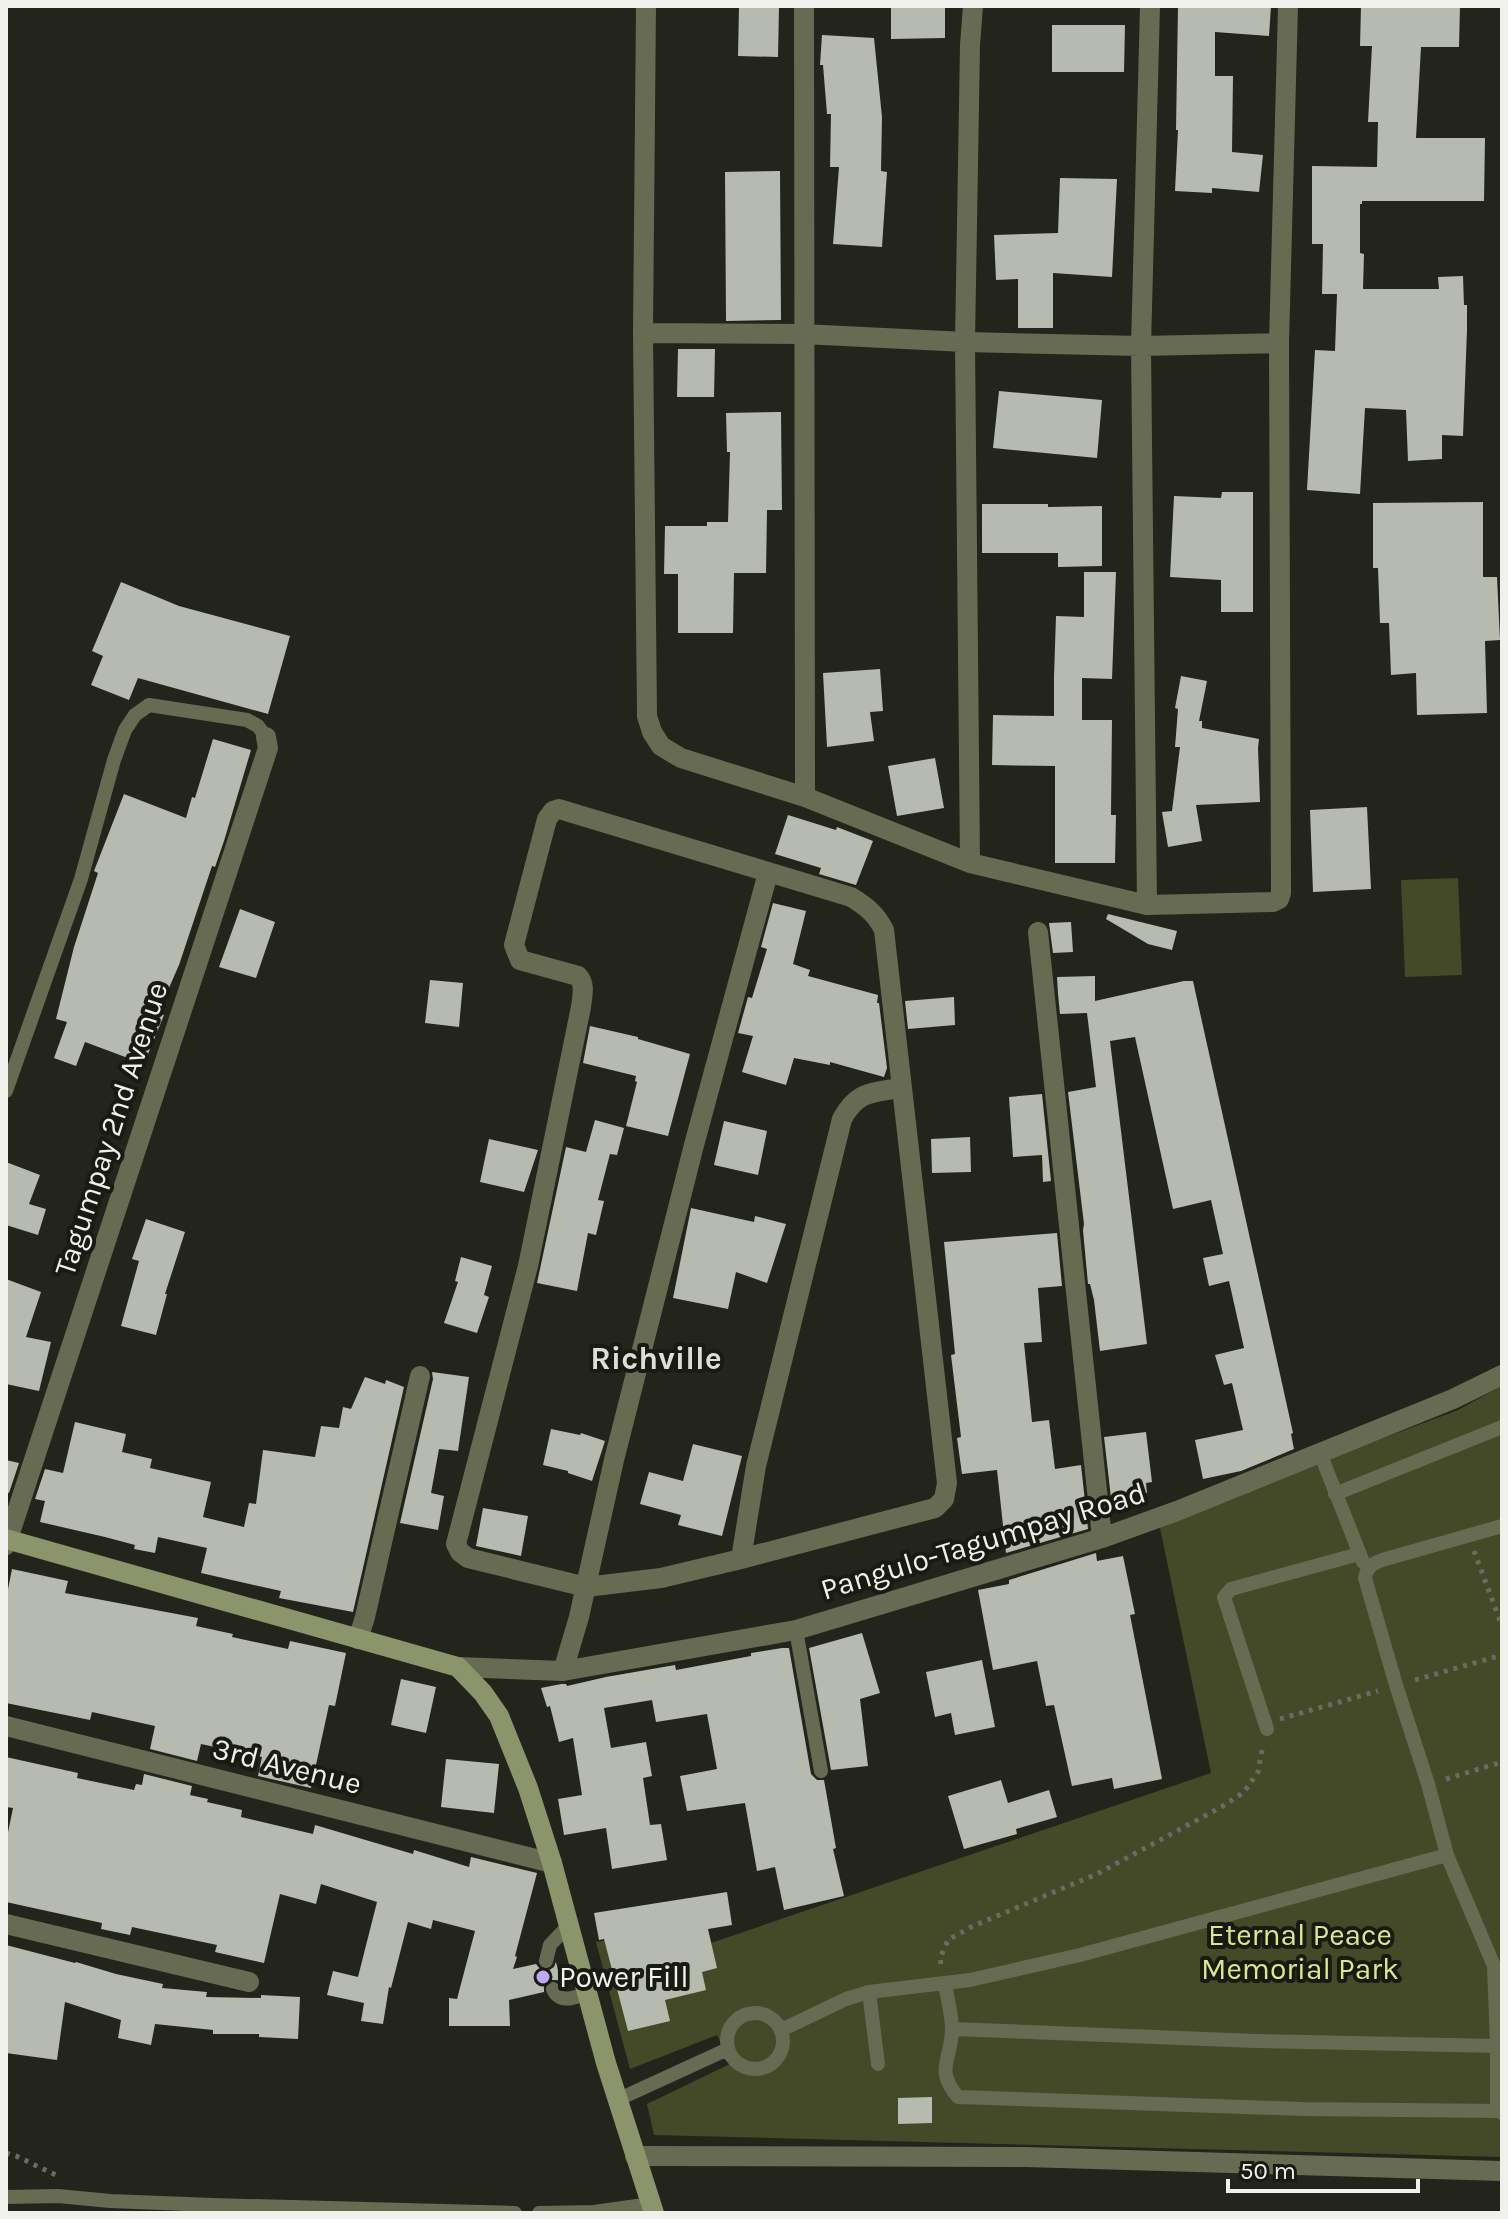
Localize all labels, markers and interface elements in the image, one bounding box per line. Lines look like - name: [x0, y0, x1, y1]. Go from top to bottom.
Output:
- street label: Tagumpay 2nd Avenue: [47, 978, 175, 1280]
- district label: Richville: [590, 1340, 722, 1377]
- street label: Pangulo-Tagumpay Road: [816, 1474, 1150, 1608]
- street label: 3rd Avenue: [209, 1730, 365, 1802]
- park label: Eternal Peace Memorial Park: [1201, 1917, 1399, 1987]
- place label: Power Fill: [559, 1959, 689, 1995]
- marker: Power Fill: [534, 1968, 552, 1986]
- scale bar: [1228, 2143, 1418, 2193]
- text: 50 m: [1240, 2157, 1296, 2185]

